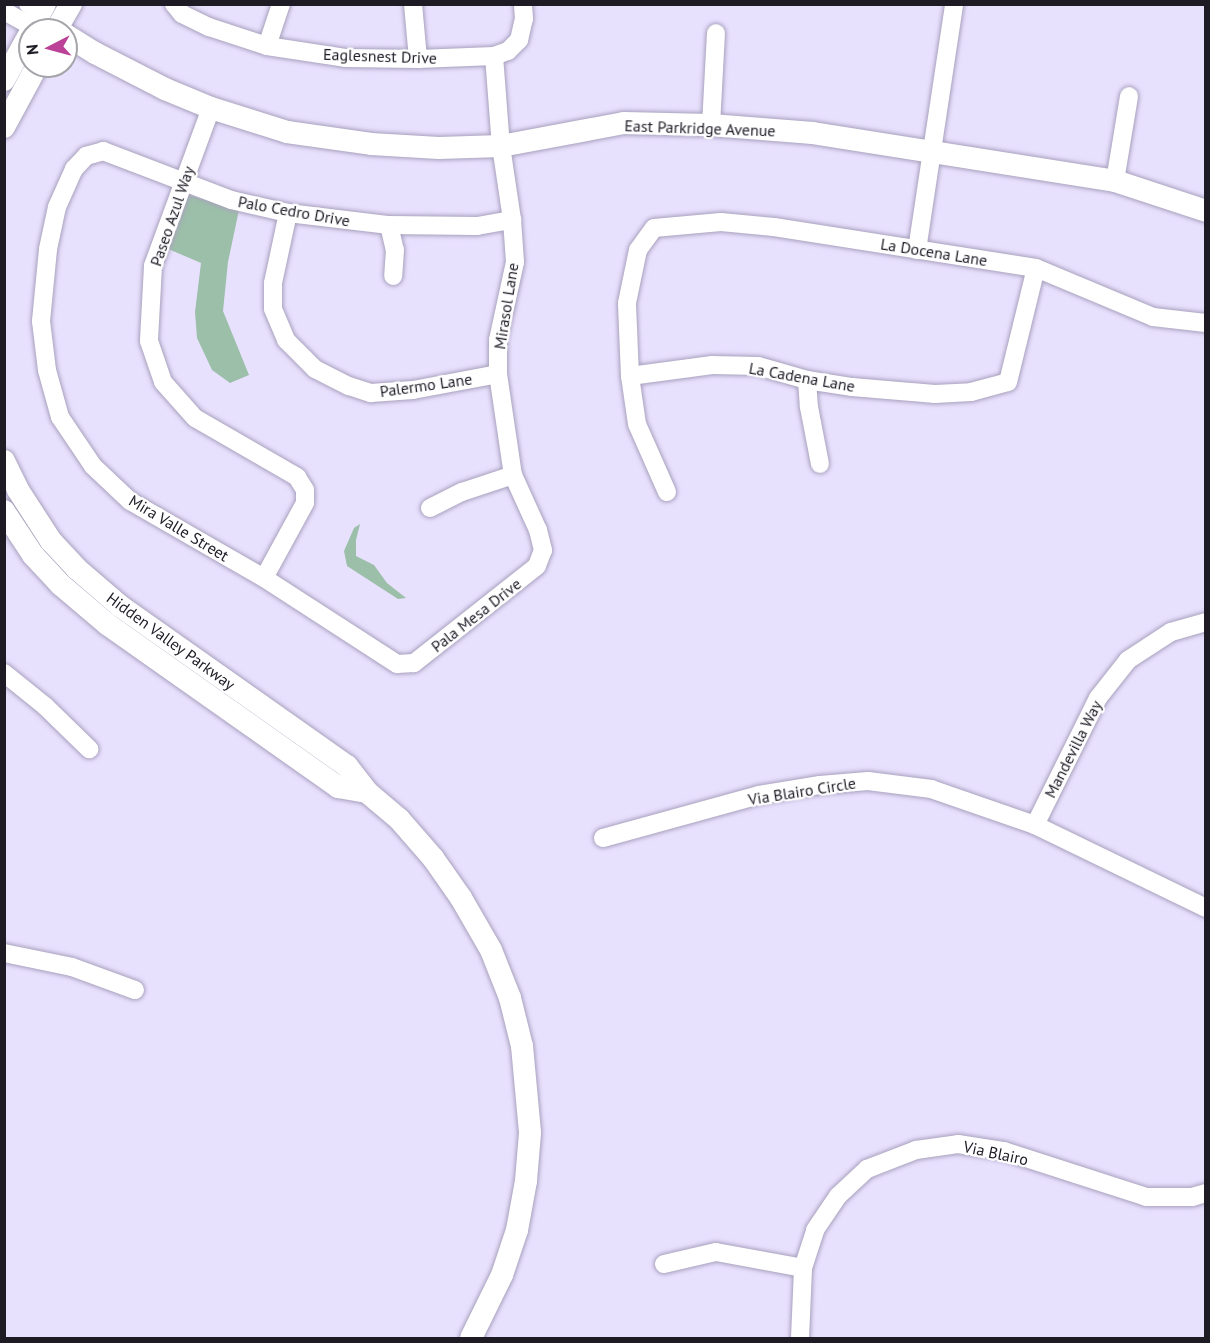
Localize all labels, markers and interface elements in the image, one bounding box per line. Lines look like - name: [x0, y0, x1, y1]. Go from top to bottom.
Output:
- north arrow: [18, 18, 78, 78]
- text: N: [22, 43, 43, 56]
- street label: Eaglesnest Drive: [323, 44, 437, 68]
- street label: East Parkridge Avenue: [624, 116, 776, 140]
- street label: Paseo Azul Way: [146, 163, 198, 269]
- street label: Palo Cedro Drive: [237, 192, 351, 230]
- street label: La Docena Lane: [879, 234, 989, 270]
- street label: Mirasol Lane: [490, 261, 522, 351]
- street label: La Cadena Lane: [747, 358, 857, 396]
- street label: Palermo Lane: [379, 369, 473, 401]
- street label: Mira Valle Street: [125, 491, 233, 565]
- street label: Pala Mesa Drive: [427, 574, 525, 656]
- street label: Hidden Valley Parkway: [103, 588, 239, 694]
- street label: Mandevilla Way: [1040, 697, 1106, 801]
- street label: Via Blairo Circle: [747, 773, 857, 809]
- street label: Via Blairo: [962, 1137, 1030, 1169]

